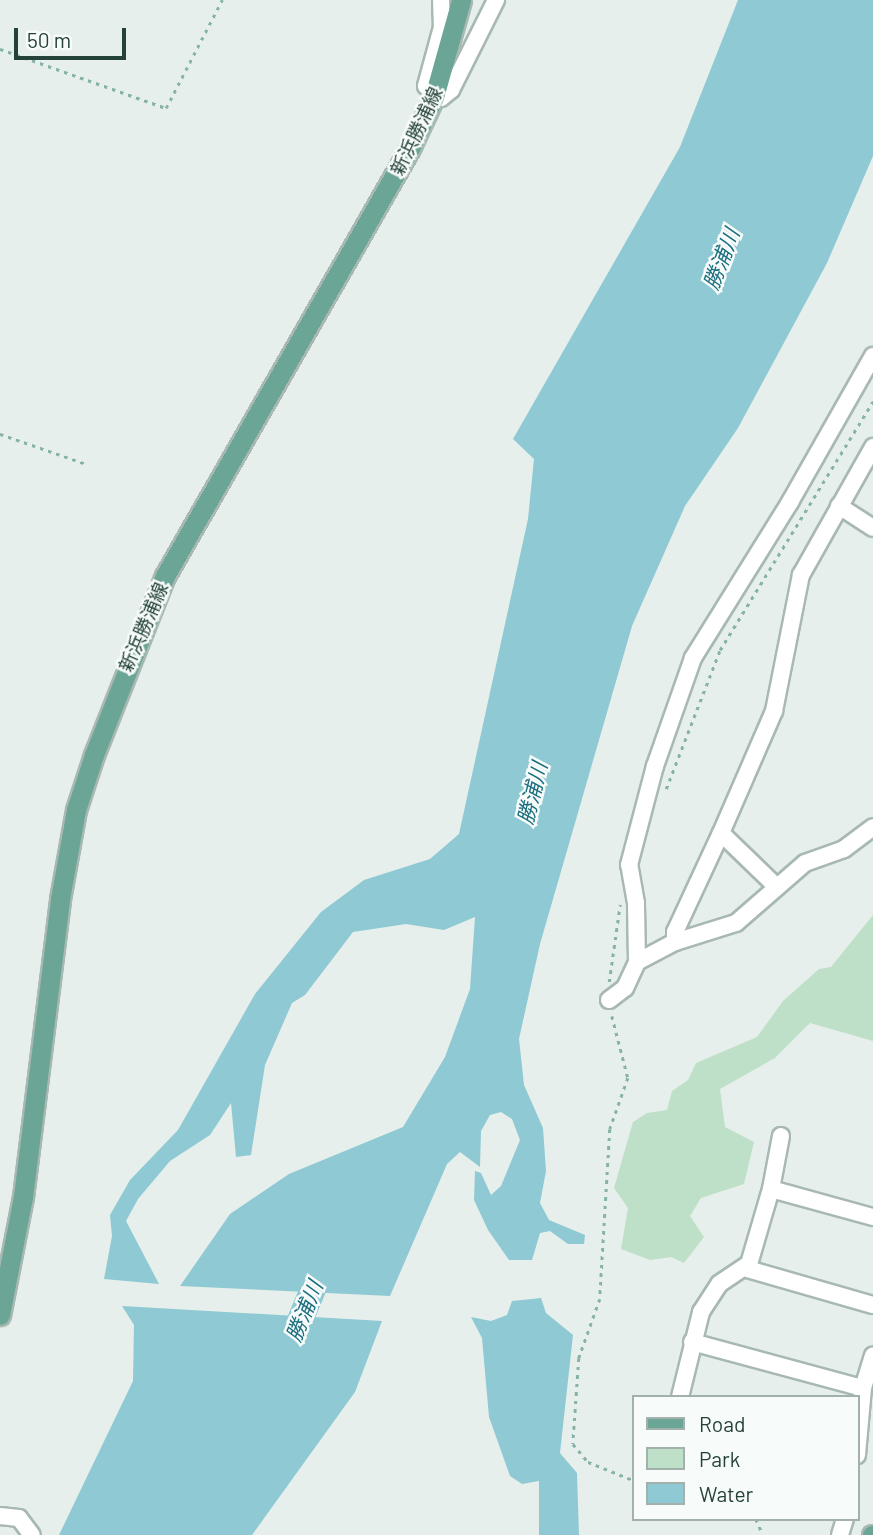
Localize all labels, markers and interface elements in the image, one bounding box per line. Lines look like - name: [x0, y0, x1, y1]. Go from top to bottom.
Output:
- scale bar: [18, 14, 130, 58]
- text: 50 m: [27, 27, 71, 52]
- street label: 新浜勝浦線: [386, 83, 446, 179]
- water label: 勝浦川: [698, 225, 744, 293]
- street label: 新浜勝浦線: [114, 579, 172, 675]
- water label: 勝浦川: [512, 759, 552, 827]
- water label: 勝浦川: [281, 1277, 327, 1345]
- legend: [632, 1395, 859, 1521]
- text: Road: [699, 1411, 745, 1436]
- text: Park: [699, 1446, 740, 1471]
- text: Water: [699, 1481, 753, 1506]

